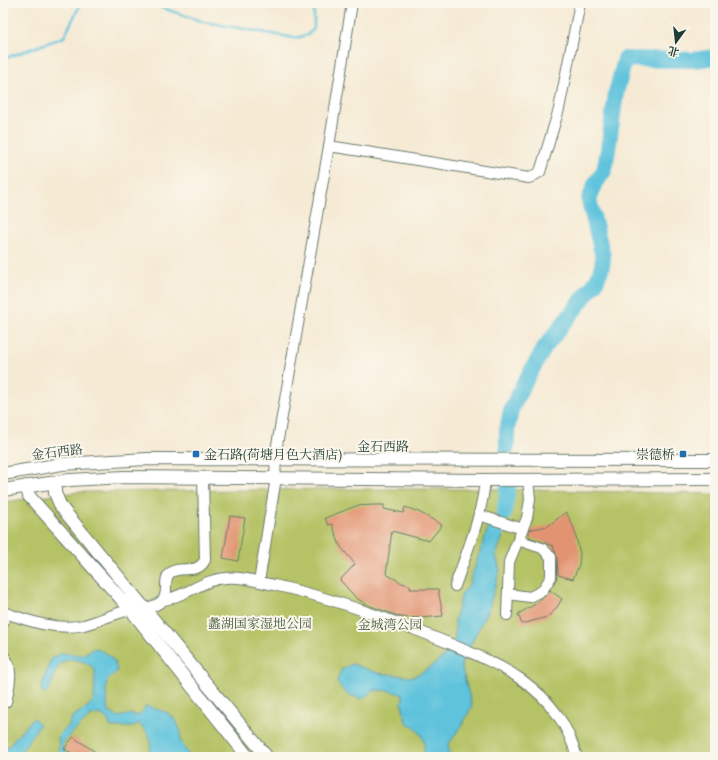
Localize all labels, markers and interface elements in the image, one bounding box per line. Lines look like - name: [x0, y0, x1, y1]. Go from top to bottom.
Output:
- north arrow: [656, 22, 696, 62]
- text: 北: [666, 43, 681, 60]
- street label: 金石西路: [357, 438, 409, 455]
- street label: 金石西路: [30, 440, 84, 464]
- place label: 金石路(荷塘月色大酒店): [204, 446, 342, 463]
- place label: 崇德桥: [636, 446, 675, 463]
- marker: 金石路(荷塘月色大酒店): [191, 449, 201, 459]
- marker: 崇德桥: [678, 449, 688, 459]
- park label: 蠡湖国家湿地公园: [208, 615, 312, 632]
- park label: 金城湾公园: [357, 616, 423, 633]

